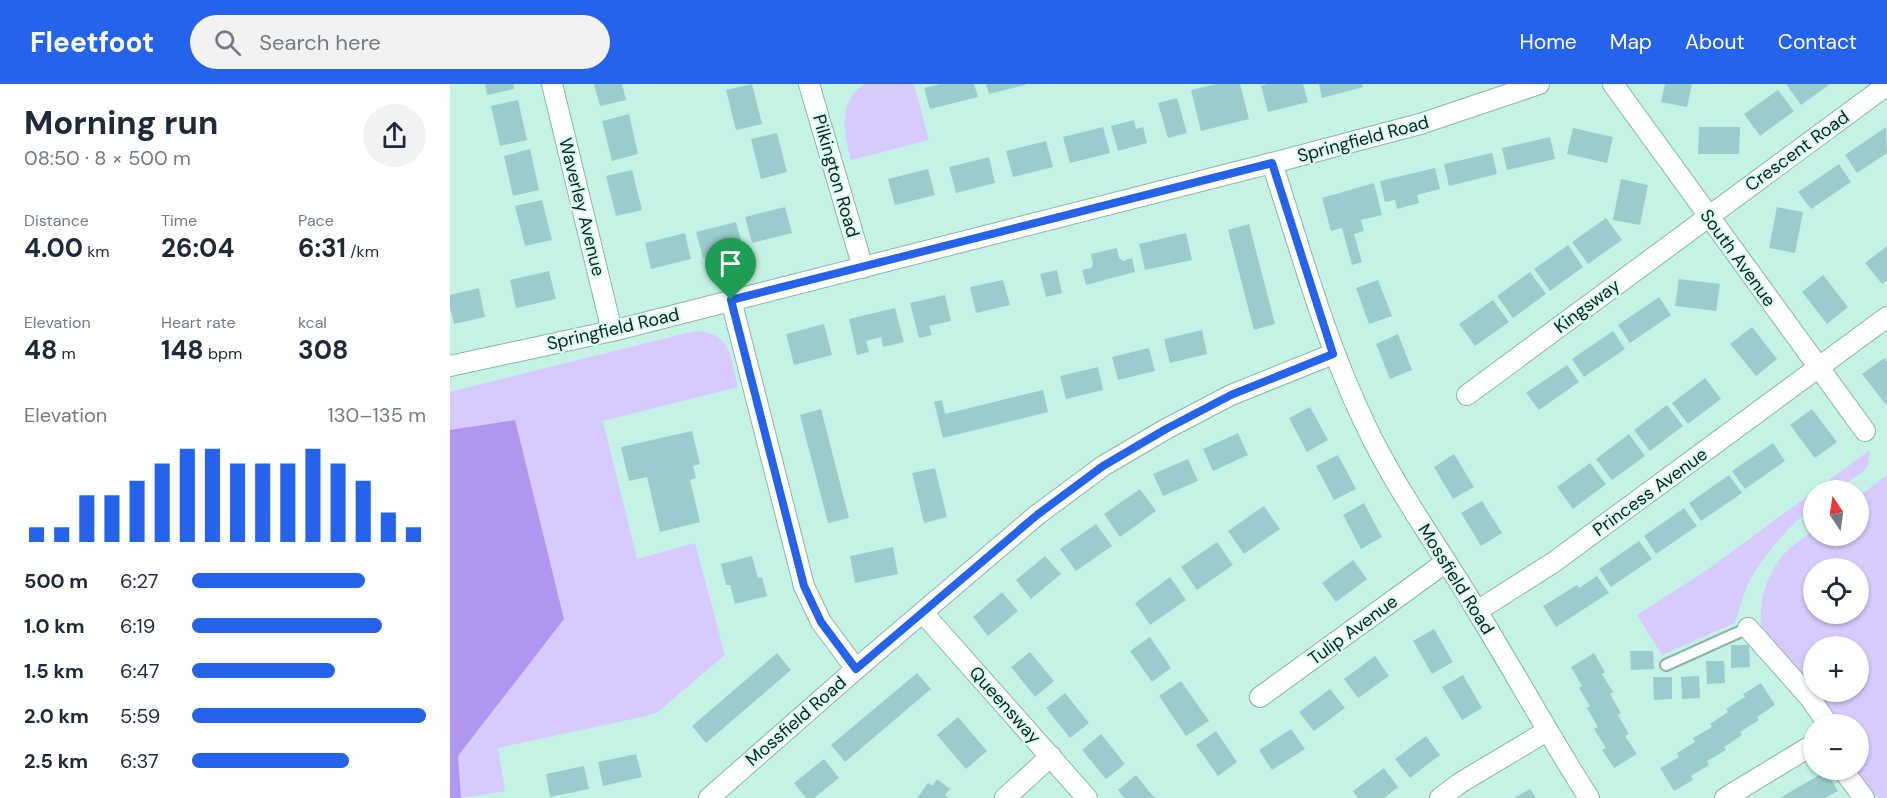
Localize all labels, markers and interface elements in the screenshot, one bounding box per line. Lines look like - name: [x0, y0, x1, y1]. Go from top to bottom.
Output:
- search box: [190, 15, 610, 69]
- text: Fleetfoot: [30, 24, 154, 61]
- icon: search: [211, 26, 244, 59]
- text: Search here: [259, 28, 381, 57]
- text: Home: [1519, 28, 1577, 56]
- text: Map: [1610, 28, 1652, 56]
- text: About: [1685, 28, 1745, 56]
- text: Contact: [1778, 28, 1857, 56]
- text: Morning run: [24, 101, 218, 144]
- button: share: [363, 104, 426, 167]
- street label: Crescent Road: [1740, 105, 1854, 197]
- street label: Springfield Road: [1294, 110, 1432, 168]
- street label: Pilkington Road: [807, 112, 865, 240]
- street label: Waverley Avenue: [553, 135, 611, 279]
- text: 08:50 · 8 × 500 m: [24, 145, 191, 171]
- street label: South Avenue: [1695, 205, 1781, 311]
- text: Distance: [24, 210, 89, 231]
- text: Time: [161, 210, 197, 231]
- text: Pace: [298, 210, 334, 231]
- text: 4.00: [24, 231, 83, 265]
- text: 26:04: [161, 231, 234, 265]
- text: 6:31: [298, 231, 346, 265]
- pin: [705, 238, 756, 300]
- text: km: [83, 241, 110, 262]
- text: /km: [346, 241, 379, 262]
- icon: arrive: [714, 247, 747, 280]
- street label: Kingsway: [1549, 273, 1625, 339]
- street label: Springfield Road: [544, 302, 682, 356]
- text: Elevation: [24, 312, 91, 333]
- text: Heart rate: [161, 312, 236, 333]
- text: kcal: [298, 312, 327, 333]
- text: 48: [24, 333, 57, 367]
- text: 148: [161, 333, 204, 367]
- text: 308: [298, 333, 348, 367]
- text: m: [57, 343, 76, 364]
- text: bpm: [204, 343, 242, 364]
- text: Elevation: [24, 402, 107, 428]
- text: 130–135 m: [327, 402, 426, 428]
- street label: Princess Avenue: [1588, 442, 1712, 542]
- north arrow: [1803, 480, 1869, 546]
- map controls: [1803, 480, 1869, 780]
- street label: Mossfield Road: [1412, 519, 1500, 639]
- button: locate: [1803, 558, 1869, 624]
- text: 500 m: [24, 568, 88, 594]
- text: 6:27: [120, 568, 158, 594]
- street label: Tulip Avenue: [1303, 589, 1403, 671]
- text: 1.0 km: [24, 613, 85, 639]
- text: 6:19: [120, 613, 155, 639]
- button: +: [1803, 636, 1869, 702]
- text: 1.5 km: [24, 658, 84, 684]
- text: 6:47: [120, 658, 159, 684]
- street label: Queensway: [964, 661, 1046, 749]
- street label: Mossfield Road: [740, 671, 852, 771]
- text: 2.0 km: [24, 703, 89, 729]
- text: 5:59: [120, 703, 160, 729]
- button: −: [1803, 714, 1869, 780]
- text: 2.5 km: [24, 748, 88, 774]
- text: 6:37: [120, 748, 159, 774]

